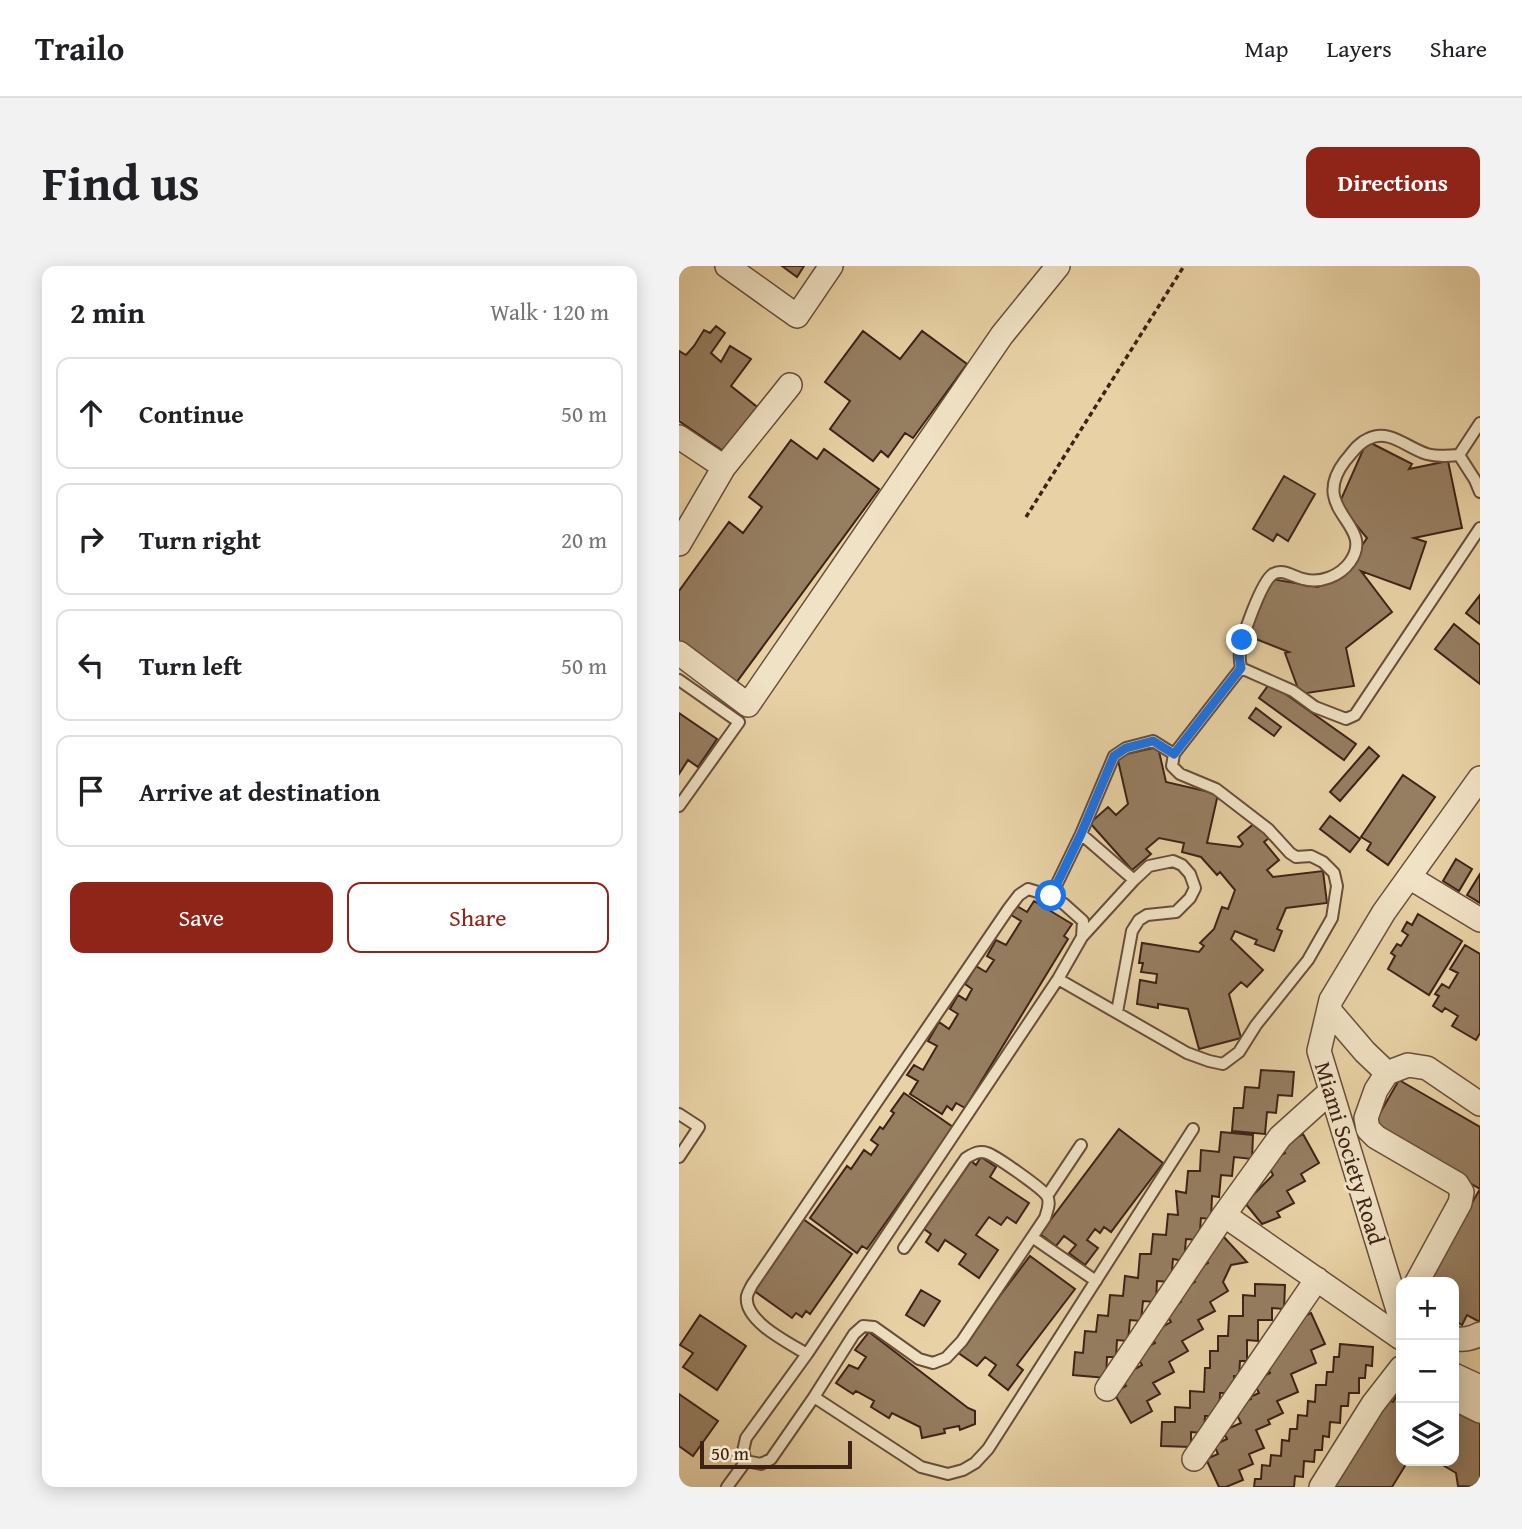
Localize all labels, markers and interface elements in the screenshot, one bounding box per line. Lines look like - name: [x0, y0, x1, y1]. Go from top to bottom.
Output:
- text: Trailo: [35, 24, 124, 72]
- text: Map: [1245, 31, 1288, 66]
- text: Layers: [1326, 31, 1392, 66]
- text: Share: [1430, 31, 1487, 66]
- text: Find us: [42, 146, 200, 218]
- button: Directions: [1306, 147, 1480, 218]
- text: 2 min: [70, 290, 145, 334]
- text: Walk · 120 m: [490, 295, 609, 328]
- icon: ahead: [72, 394, 110, 432]
- text: Continue: [139, 394, 244, 433]
- text: 50 m: [561, 397, 607, 430]
- icon: right: [72, 520, 110, 558]
- text: Turn right: [139, 520, 261, 559]
- text: 20 m: [561, 523, 607, 556]
- route end: [1226, 624, 1257, 655]
- icon: left: [72, 646, 110, 684]
- text: Turn left: [139, 646, 242, 685]
- text: 50 m: [561, 649, 607, 682]
- icon: arrive: [72, 772, 110, 810]
- text: Arrive at destination: [139, 772, 380, 811]
- route start: [1035, 880, 1066, 911]
- button: Save: [70, 882, 333, 953]
- button: Share: [347, 882, 609, 953]
- street label: Miami Society Road: [1307, 1057, 1394, 1249]
- map controls: [1396, 1277, 1459, 1466]
- button: +: [1396, 1277, 1459, 1340]
- button: −: [1396, 1340, 1459, 1403]
- button: layers: [1396, 1403, 1459, 1466]
- scale bar: [700, 1438, 852, 1470]
- text: 50 m: [711, 1439, 749, 1467]

